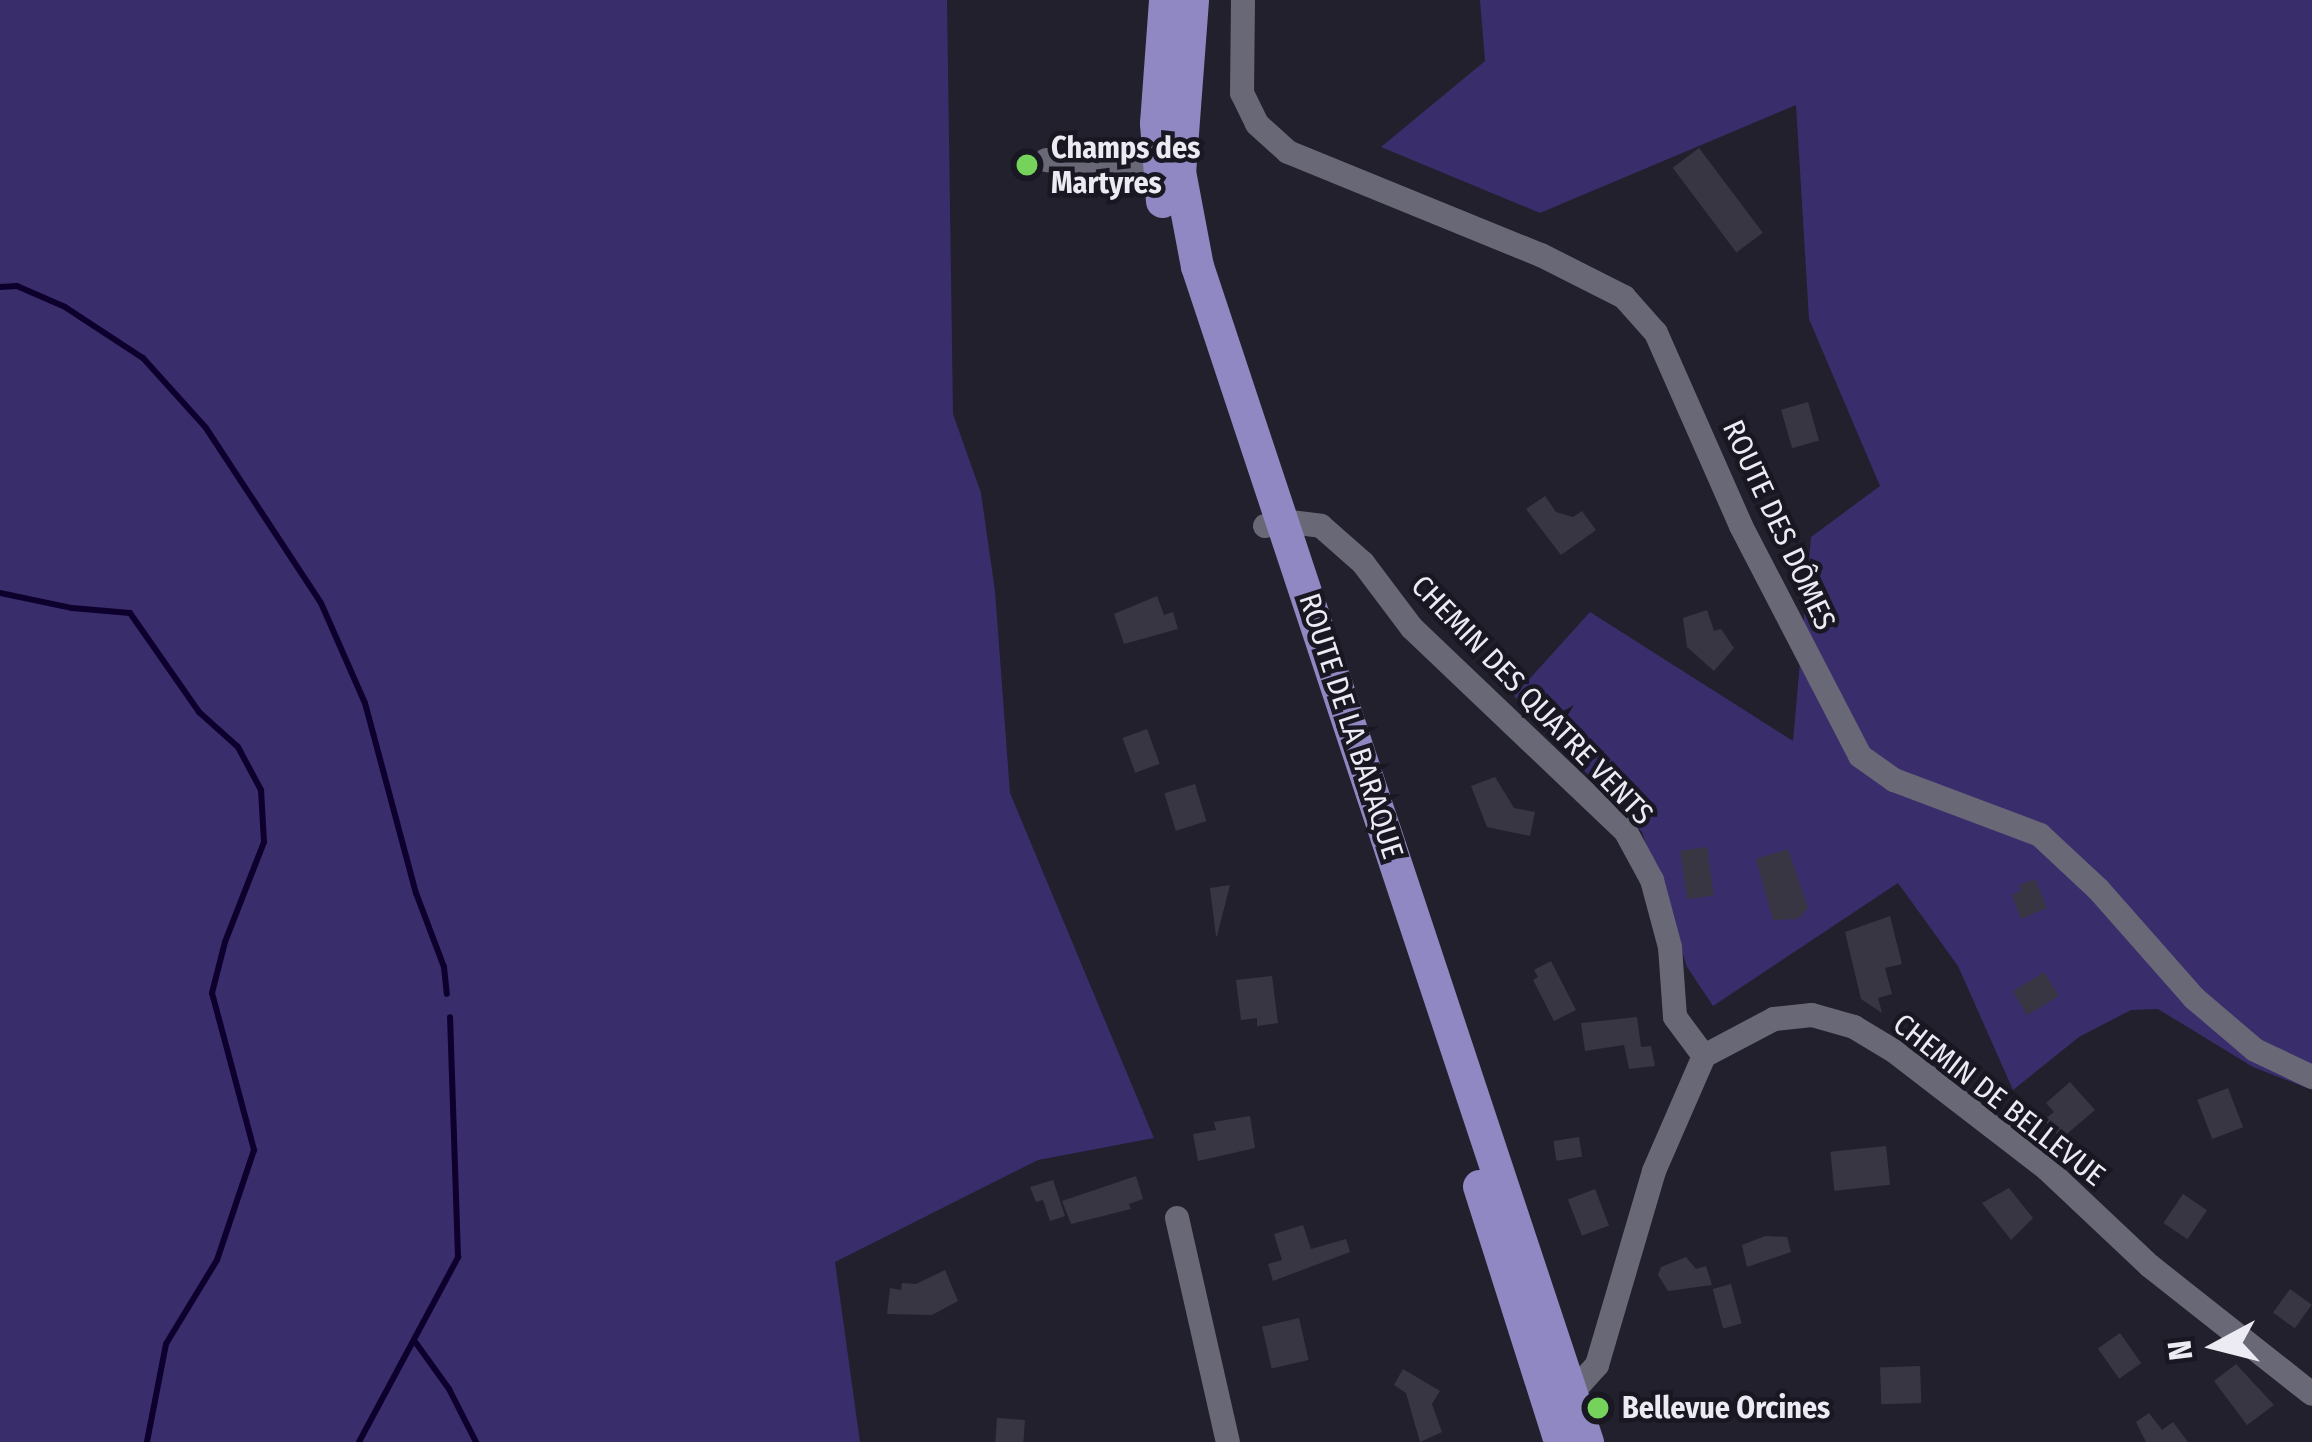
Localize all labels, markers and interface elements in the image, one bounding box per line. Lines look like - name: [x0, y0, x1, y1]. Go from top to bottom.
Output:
- place label: Champs des Martyres: [1051, 130, 1200, 201]
- marker: Champs des Martyres: [1014, 152, 1040, 178]
- street label: ROUTE DES DÔMES: [1715, 415, 1843, 635]
- street label: CHEMIN DES QUATRE VENTS: [1404, 568, 1660, 832]
- street label: ROUTE DE LA BARAQUE: [1291, 589, 1411, 863]
- street label: CHEMIN DE BELLEVUE: [1886, 1006, 2112, 1194]
- north arrow: [2156, 1286, 2276, 1406]
- text: N: [2159, 1338, 2201, 1363]
- place label: Bellevue Orcines: [1622, 1390, 1830, 1426]
- marker: Bellevue Orcines: [1585, 1395, 1611, 1421]

